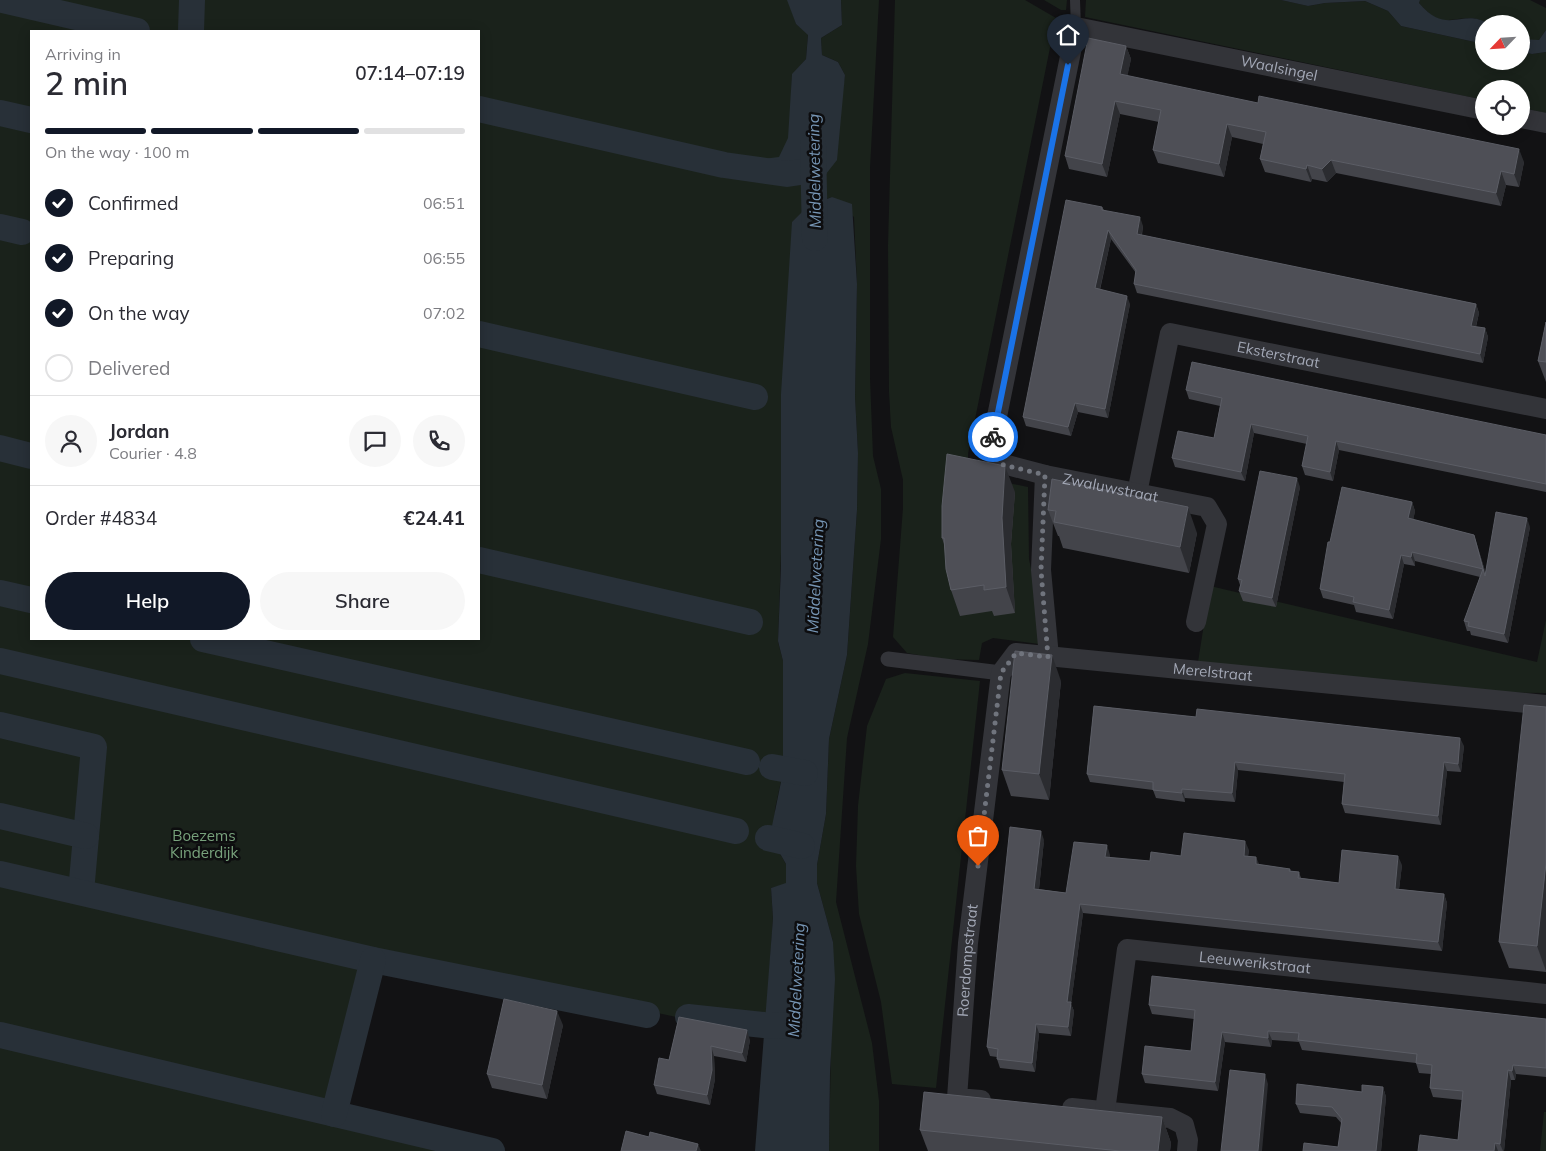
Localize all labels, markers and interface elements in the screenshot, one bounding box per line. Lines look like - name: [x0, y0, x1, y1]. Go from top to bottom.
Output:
- pin: [1047, 14, 1089, 65]
- north arrow: [1475, 15, 1530, 70]
- map controls: [1475, 15, 1530, 135]
- icon: home: [1054, 21, 1082, 49]
- text: Arriving in: [45, 44, 121, 64]
- street label: Waalsingel: [1239, 51, 1319, 85]
- text: 07:14–07:19: [355, 61, 465, 85]
- text: 2 min: [45, 63, 128, 103]
- button: locate: [1475, 80, 1530, 135]
- water label: Middelwetering: [803, 113, 825, 228]
- text: On the way · 100 m: [45, 142, 190, 162]
- icon: check: [45, 189, 73, 217]
- text: Confirmed: [88, 191, 179, 215]
- text: 06:51: [423, 193, 465, 213]
- icon: check: [45, 244, 73, 272]
- text: Preparing: [88, 246, 174, 270]
- text: 06:55: [423, 248, 465, 268]
- icon: check: [45, 299, 73, 327]
- text: On the way: [88, 301, 190, 325]
- text: 07:02: [423, 303, 465, 323]
- street label: Eksterstraat: [1236, 337, 1322, 372]
- text: Delivered: [88, 356, 170, 380]
- courier: [968, 412, 1018, 462]
- button: person: [45, 415, 97, 467]
- button: chat: [349, 415, 401, 467]
- button: phone: [413, 415, 465, 467]
- text: Jordan: [109, 419, 169, 443]
- icon: bike: [979, 423, 1007, 451]
- text: Courier · 4.8: [109, 443, 197, 463]
- street label: Zwaluwstraat: [1061, 469, 1160, 506]
- text: Order #4834: [45, 506, 157, 530]
- text: €24.41: [403, 506, 465, 530]
- water label: Middelwetering: [802, 518, 828, 634]
- button: Help: [45, 572, 250, 630]
- button: Share: [260, 572, 465, 630]
- street label: Merelstraat: [1172, 658, 1253, 685]
- pin: [957, 815, 999, 866]
- icon: bag: [964, 822, 992, 850]
- park label: Boezems Kinderdijk: [170, 826, 238, 862]
- street label: Roerdompstraat: [953, 903, 982, 1018]
- water label: Middelwetering: [783, 922, 809, 1038]
- street label: Leeuwerikstraat: [1198, 947, 1312, 978]

